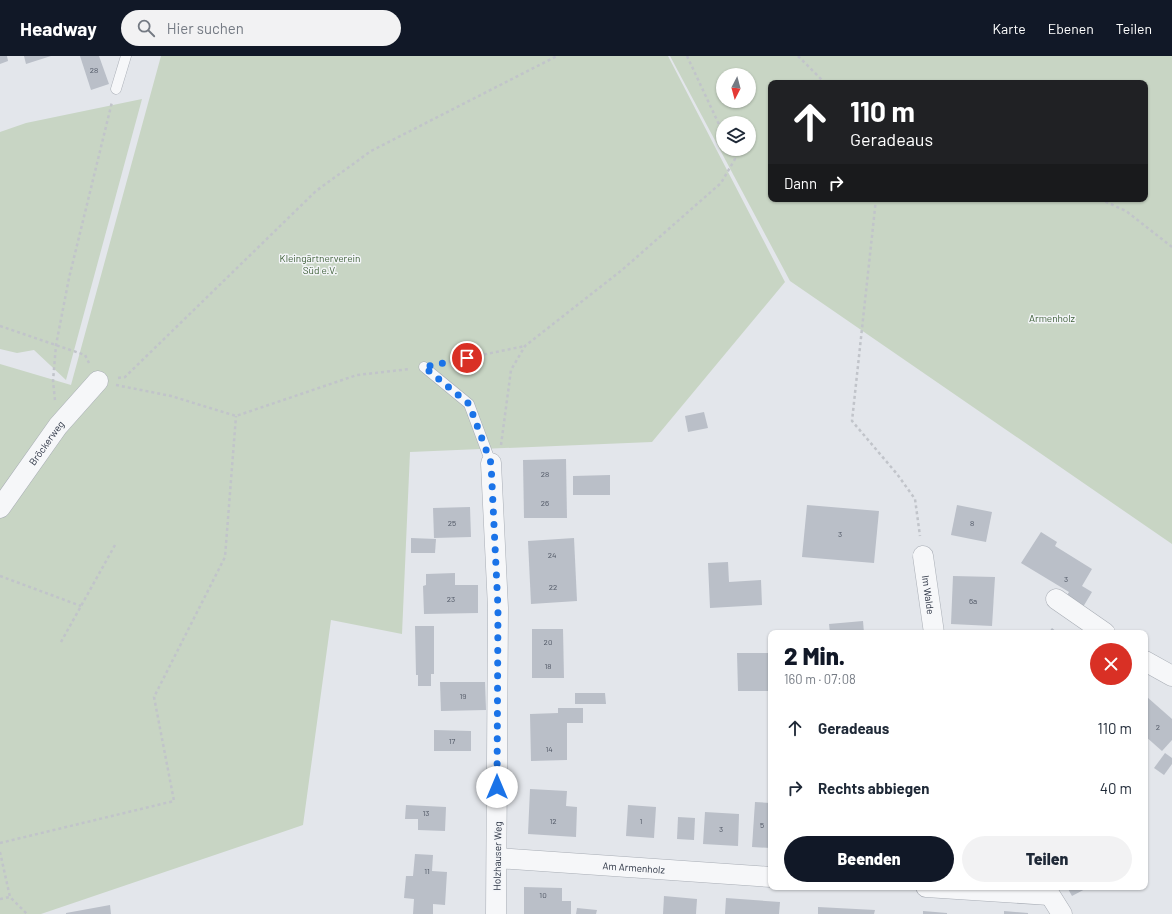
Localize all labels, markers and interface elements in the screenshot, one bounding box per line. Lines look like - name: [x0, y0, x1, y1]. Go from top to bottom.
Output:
- search box: [121, 10, 401, 46]
- text: Headway: [20, 17, 97, 40]
- icon: search: [135, 17, 157, 39]
- text: Hier suchen: [167, 19, 244, 37]
- text: Karte: [992, 20, 1026, 37]
- text: Ebenen: [1048, 20, 1094, 37]
- text: Teilen: [1116, 20, 1152, 37]
- house number: 28: [90, 65, 98, 75]
- north arrow: [716, 68, 756, 108]
- map controls: [716, 68, 756, 156]
- text: 110 m: [850, 94, 915, 128]
- icon: ahead: [784, 96, 836, 148]
- button: layers: [716, 116, 756, 156]
- text: Geradeaus: [850, 128, 933, 150]
- icon: right: [825, 172, 847, 194]
- text: Dann: [784, 174, 817, 192]
- park label: Kleingärtnerverein Süd e.V.: [280, 252, 360, 276]
- park label: Armenholz: [1029, 312, 1076, 324]
- pin: [450, 341, 484, 375]
- icon: arrive: [456, 347, 478, 369]
- street label: Bröckerweg: [26, 418, 66, 467]
- house number: 28: [541, 469, 549, 479]
- house number: 26: [541, 498, 549, 508]
- house number: 25: [448, 518, 456, 528]
- house number: 8: [970, 518, 974, 528]
- house number: 3: [838, 529, 842, 539]
- house number: 24: [548, 550, 556, 560]
- street label: Im Walde: [920, 574, 937, 615]
- house number: 3: [1064, 574, 1068, 584]
- house number: 22: [549, 582, 557, 592]
- house number: 23: [447, 594, 455, 604]
- house number: 6a: [969, 596, 977, 606]
- house number: 20: [544, 637, 552, 647]
- text: 2 Min.: [784, 641, 845, 670]
- button: close: [1090, 643, 1132, 685]
- house number: 18: [545, 661, 551, 671]
- text: 160 m · 07:08: [784, 671, 856, 687]
- house number: 19: [460, 691, 466, 701]
- icon: ahead: [784, 717, 806, 739]
- text: Geradeaus: [818, 719, 889, 737]
- text: 110 m: [1098, 719, 1132, 737]
- house number: 2: [1156, 722, 1160, 732]
- house number: 17: [449, 736, 456, 746]
- house number: 14: [545, 744, 553, 754]
- position arrow: [476, 766, 518, 808]
- icon: right: [784, 777, 806, 799]
- text: Rechts abbiegen: [818, 779, 929, 797]
- text: 40 m: [1100, 779, 1132, 797]
- house number: 13: [423, 808, 429, 818]
- house number: 12: [549, 816, 557, 826]
- house number: 1: [640, 816, 643, 826]
- house number: 5: [760, 820, 764, 830]
- street label: Holzhauser Weg: [490, 821, 504, 891]
- house number: 3: [719, 824, 723, 834]
- button: Beenden: [784, 836, 954, 882]
- button: Teilen: [962, 836, 1132, 882]
- street label: Am Armenholz: [602, 859, 666, 876]
- house number: 11: [424, 866, 430, 876]
- house number: 10: [539, 890, 547, 900]

